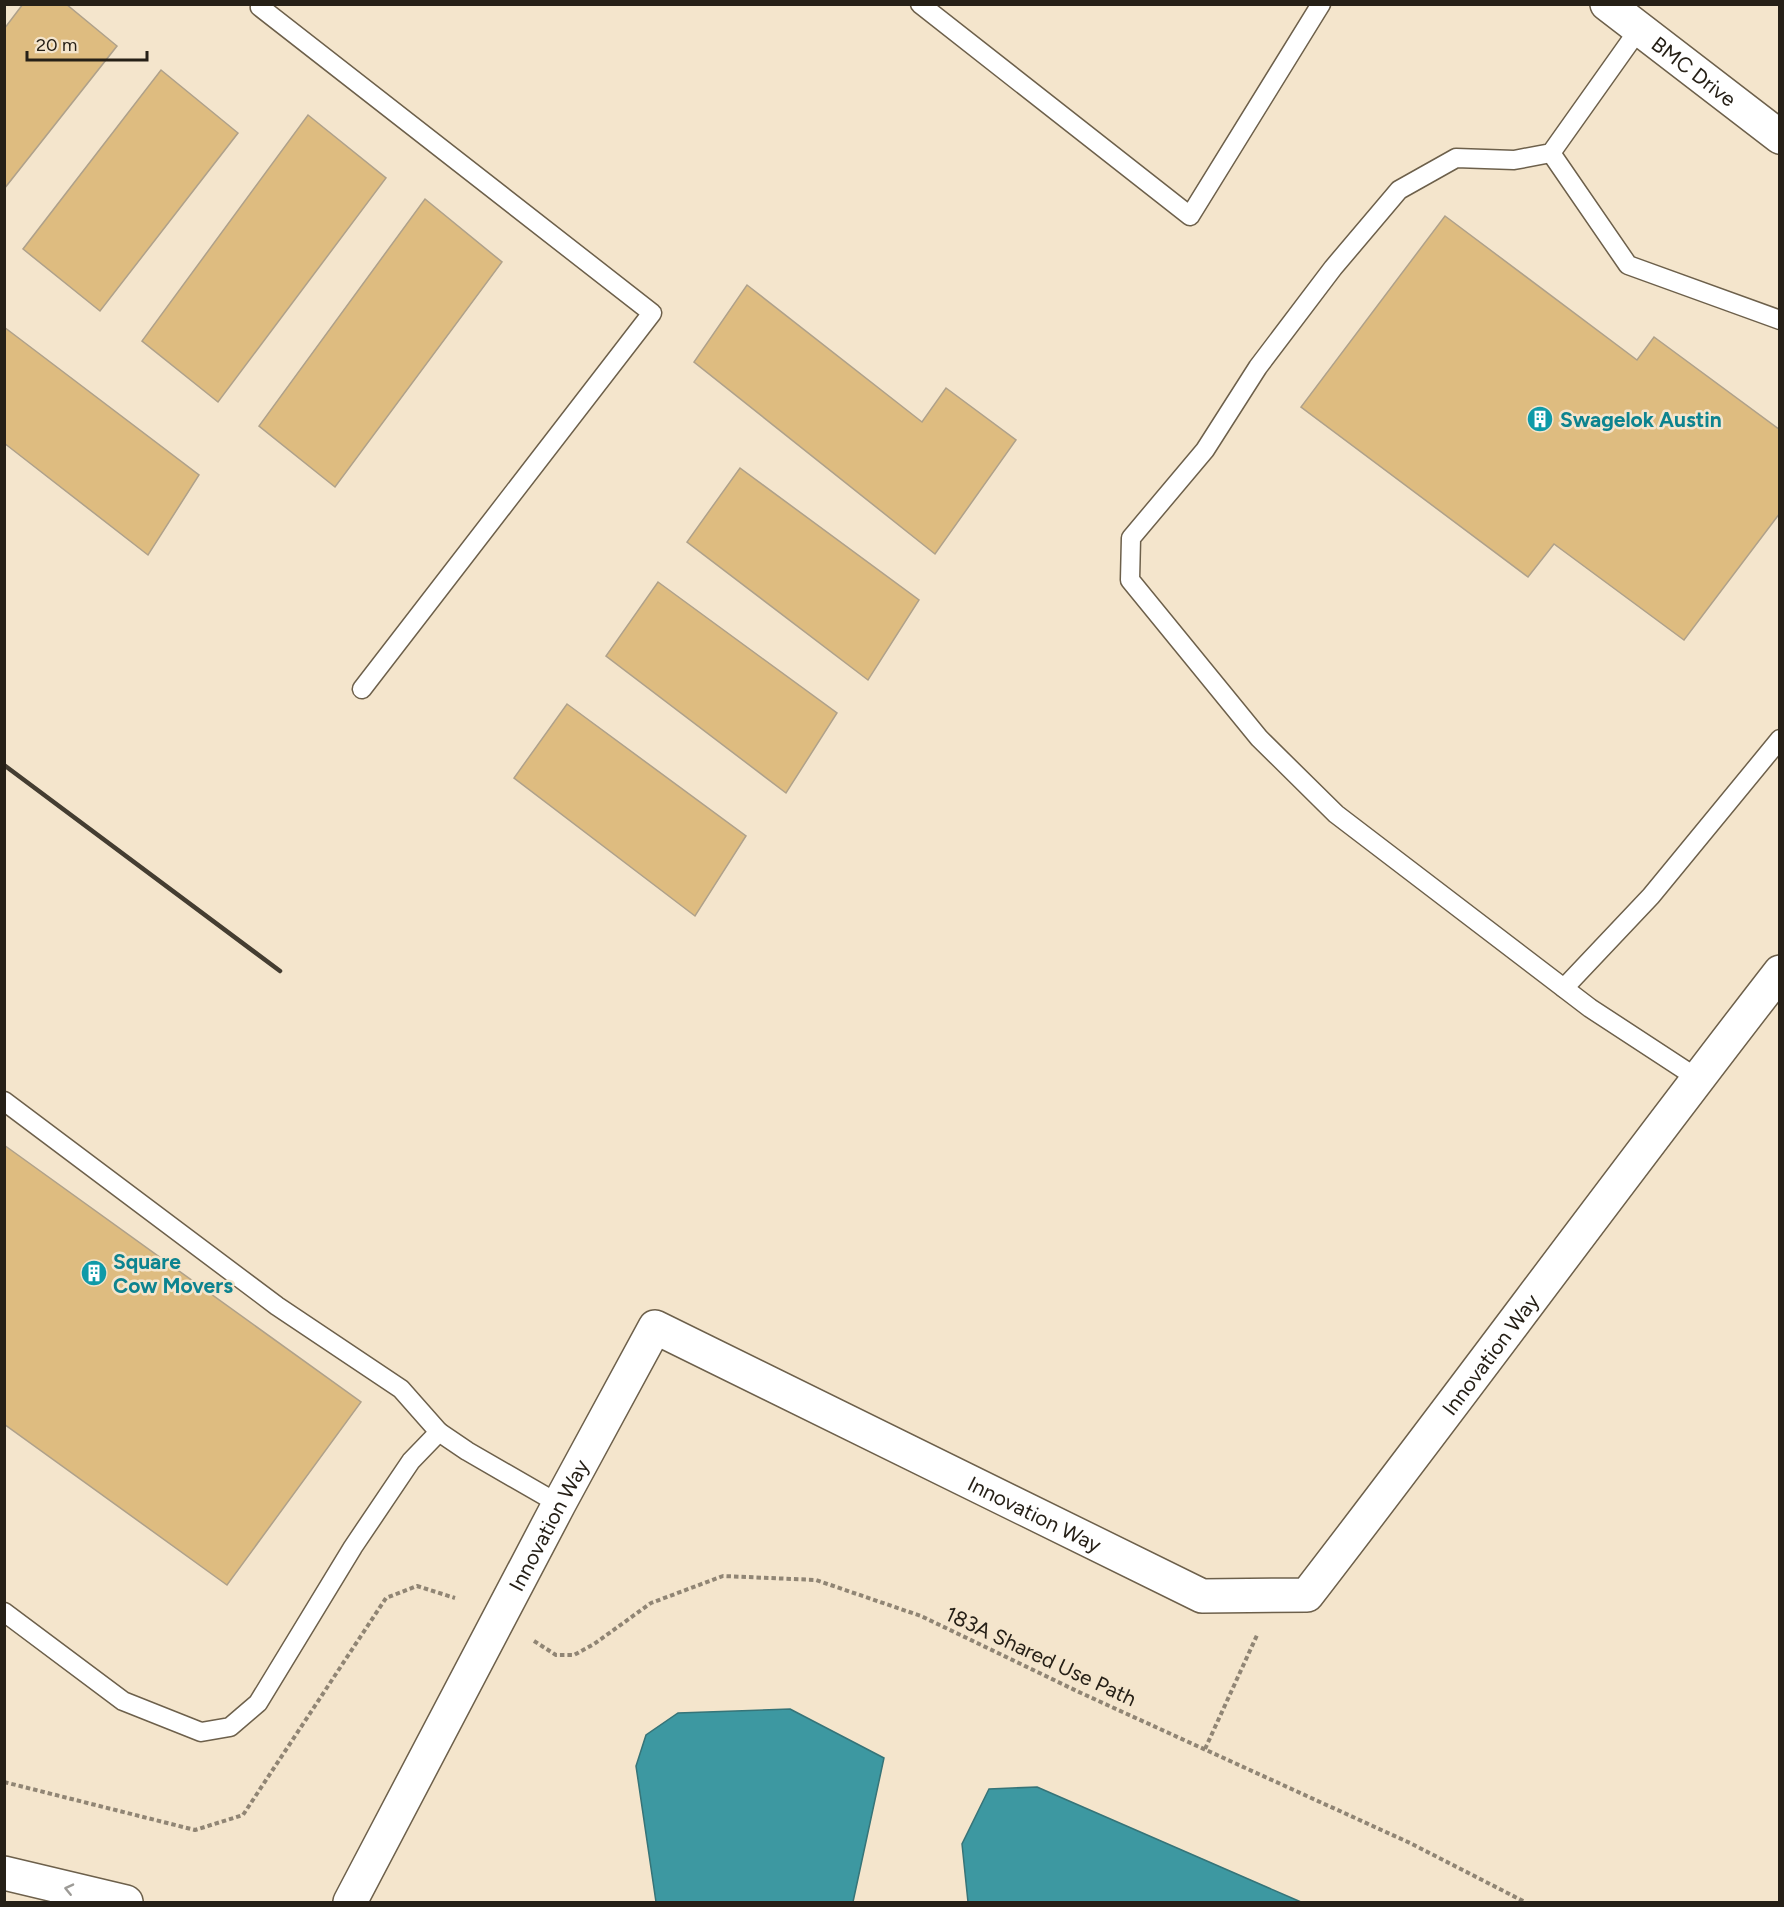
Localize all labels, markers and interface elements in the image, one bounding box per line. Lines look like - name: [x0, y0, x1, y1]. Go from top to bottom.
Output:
- scale bar: [27, 24, 147, 62]
- street label: BMC Drive: [1647, 31, 1741, 111]
- text: 20 m: [36, 34, 77, 56]
- building icon: Swagelok Austin: [1525, 404, 1555, 434]
- place label: Swagelok Austin: [1560, 407, 1722, 432]
- place label: Square Cow Movers: [113, 1249, 233, 1298]
- building icon: Square Cow Movers: [79, 1258, 109, 1288]
- street label: Innovation Way: [1436, 1289, 1544, 1420]
- street label: Innovation Way: [503, 1455, 593, 1595]
- street label: Innovation Way: [964, 1470, 1105, 1557]
- street label: 183A Shared Use Path: [942, 1601, 1140, 1711]
- one-way arrow: [64, 1883, 74, 1896]

